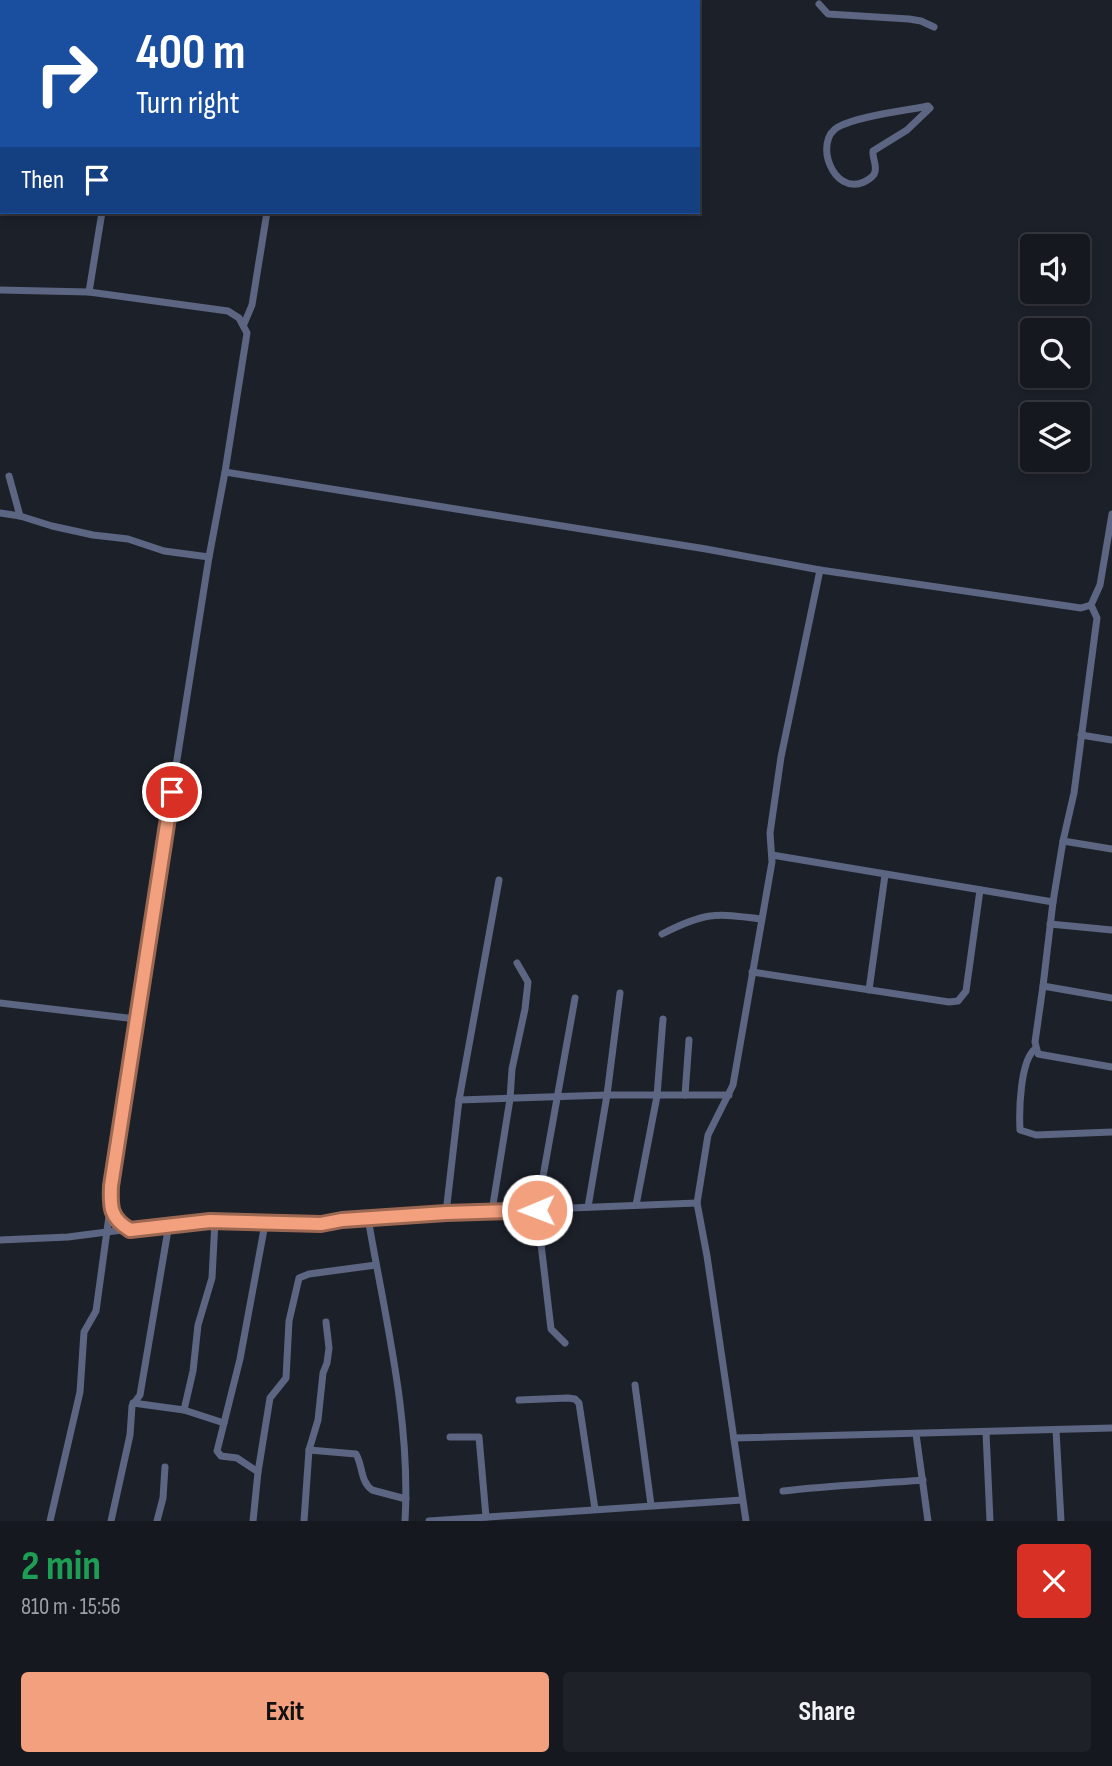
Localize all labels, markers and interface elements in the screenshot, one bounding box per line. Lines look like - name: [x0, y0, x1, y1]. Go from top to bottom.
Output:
- text: 400 m: [136, 24, 246, 83]
- icon: right: [21, 28, 112, 119]
- text: Turn right: [136, 84, 240, 123]
- icon: arrive: [78, 161, 116, 199]
- text: Then: [21, 165, 64, 196]
- map controls: [1020, 234, 1090, 472]
- button: sound: [1020, 234, 1090, 304]
- button: search: [1020, 318, 1090, 388]
- button: layers: [1020, 402, 1090, 472]
- pin: [142, 762, 202, 822]
- icon: arrive: [153, 773, 191, 811]
- position arrow: [500, 1173, 574, 1247]
- text: 2 min: [21, 1541, 101, 1592]
- button: close: [1017, 1544, 1091, 1618]
- text: 810 m · 15:56: [21, 1593, 121, 1621]
- button: Exit: [21, 1672, 549, 1752]
- button: Share: [563, 1672, 1091, 1752]

